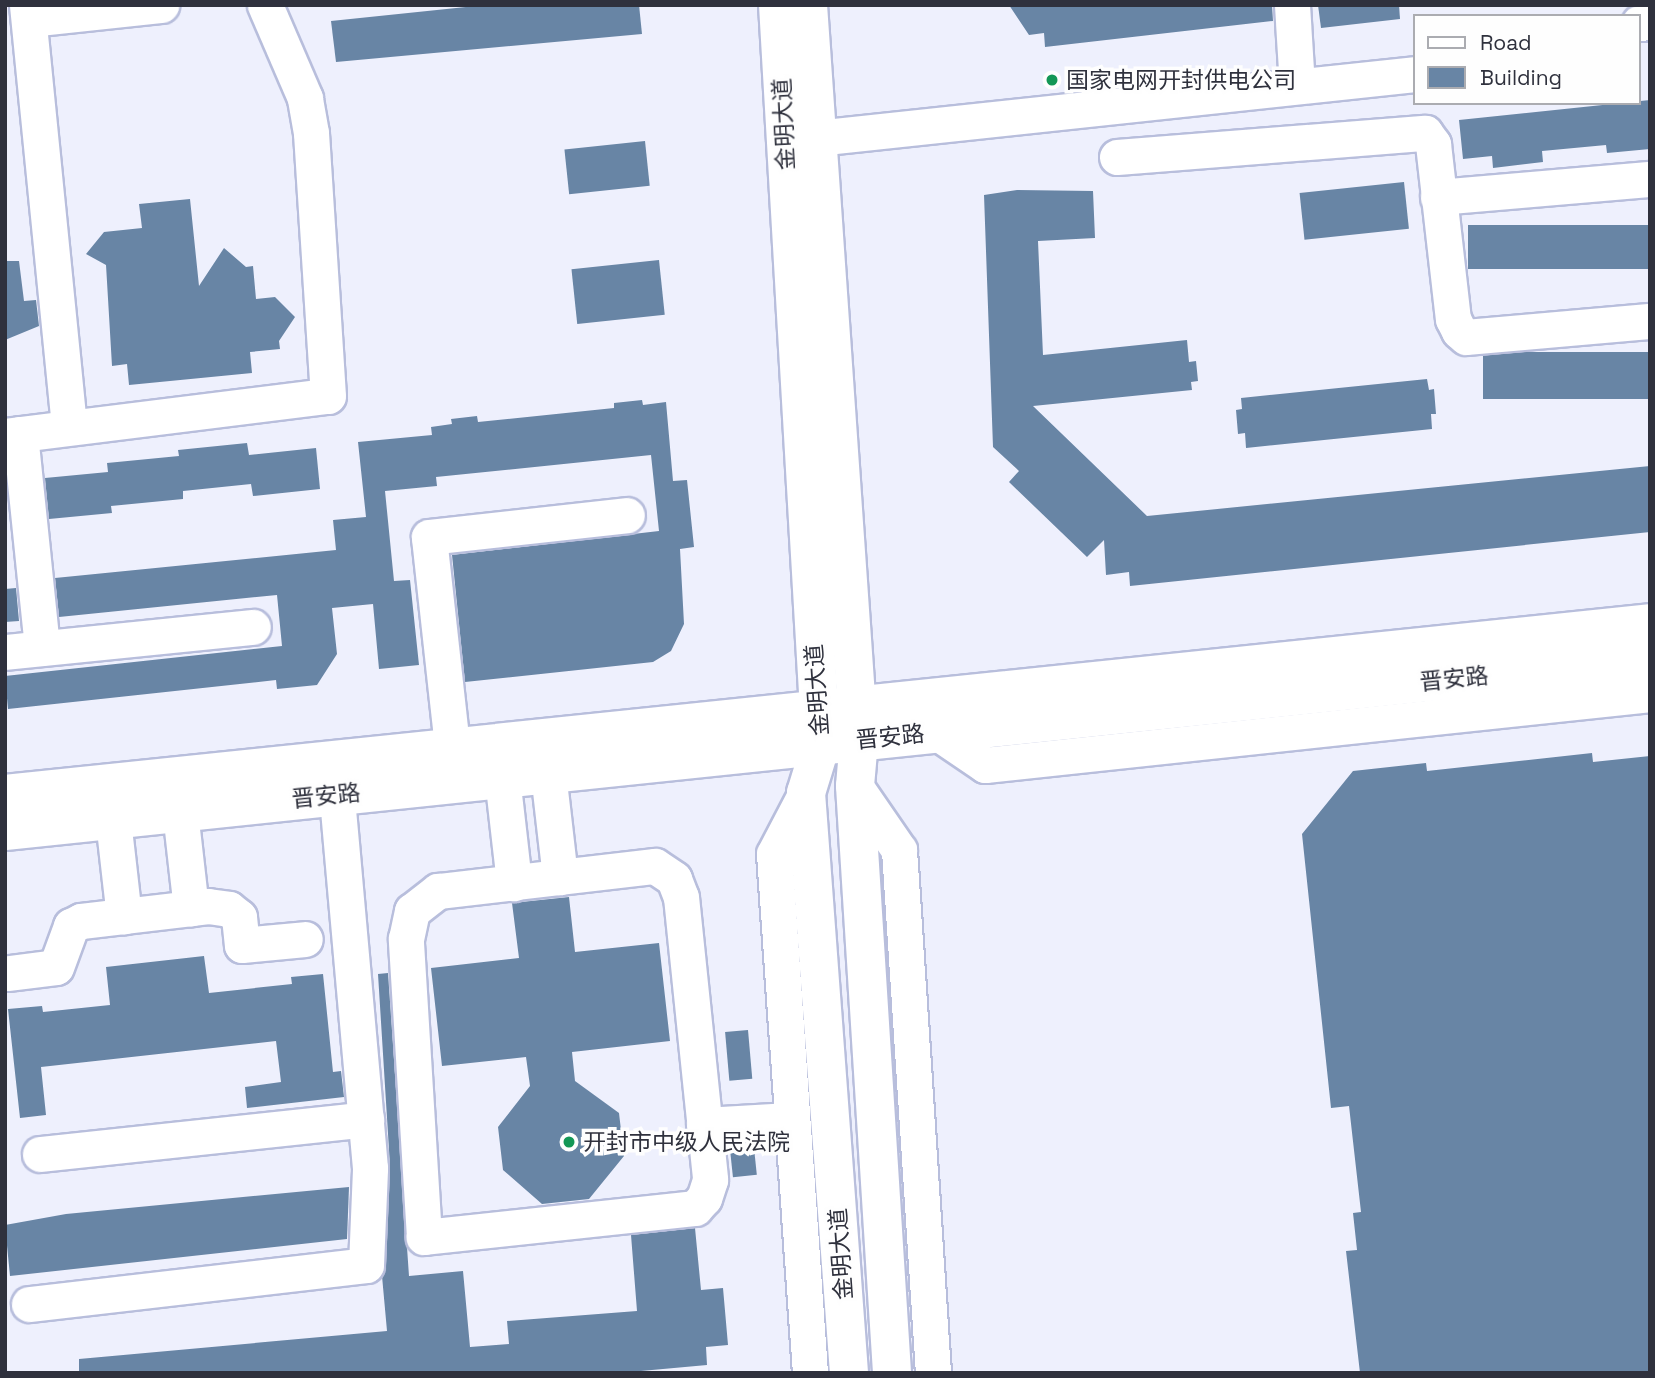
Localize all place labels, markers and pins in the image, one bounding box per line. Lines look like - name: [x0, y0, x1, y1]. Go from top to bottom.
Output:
- place label: 国家电网开封供电公司: [1066, 66, 1296, 94]
- marker: 国家电网开封供电公司: [1044, 72, 1060, 88]
- place label: 开封市中级人民法院: [583, 1128, 790, 1156]
- marker: 开封市中级人民法院: [561, 1134, 577, 1150]

